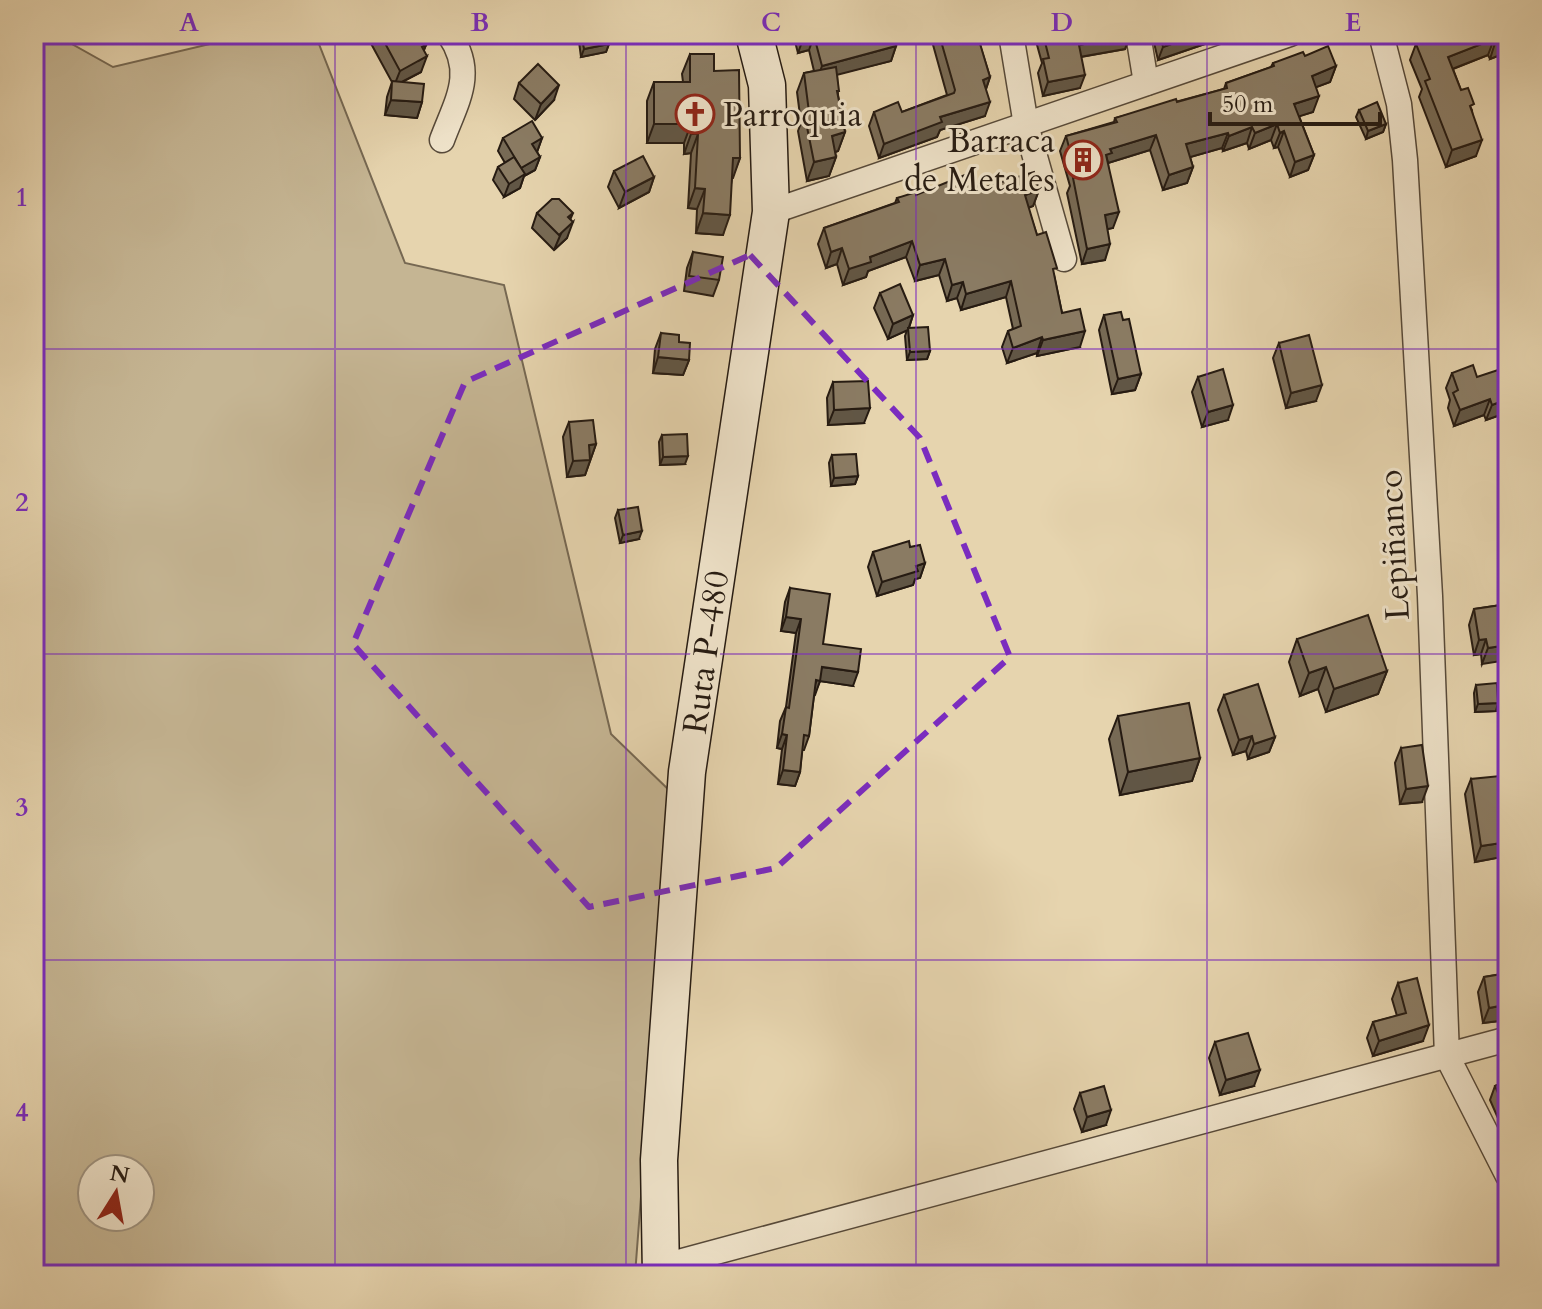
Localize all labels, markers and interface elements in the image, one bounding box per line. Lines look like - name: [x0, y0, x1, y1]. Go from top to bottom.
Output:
- text: A: [179, 5, 199, 40]
- text: B: [471, 5, 489, 40]
- text: C: [761, 5, 781, 40]
- text: D: [1051, 5, 1073, 40]
- text: E: [1345, 5, 1361, 40]
- scale bar: [1210, 76, 1380, 126]
- text: 50 m: [1222, 88, 1274, 121]
- place label: Parroquia: [723, 92, 862, 138]
- church icon: Parroquia: [674, 93, 716, 135]
- place label: Barraca de Metales: [904, 118, 1055, 203]
- building icon: Barraca de Metales: [1062, 139, 1104, 181]
- text: 1: [15, 180, 29, 215]
- street label: Lepiñanco: [1367, 468, 1421, 622]
- text: 2: [15, 485, 29, 520]
- street label: Ruta P-480: [672, 568, 740, 737]
- text: 3: [15, 790, 29, 825]
- text: 4: [15, 1095, 29, 1130]
- north arrow: [76, 1153, 156, 1233]
- text: N: [107, 1158, 132, 1191]

